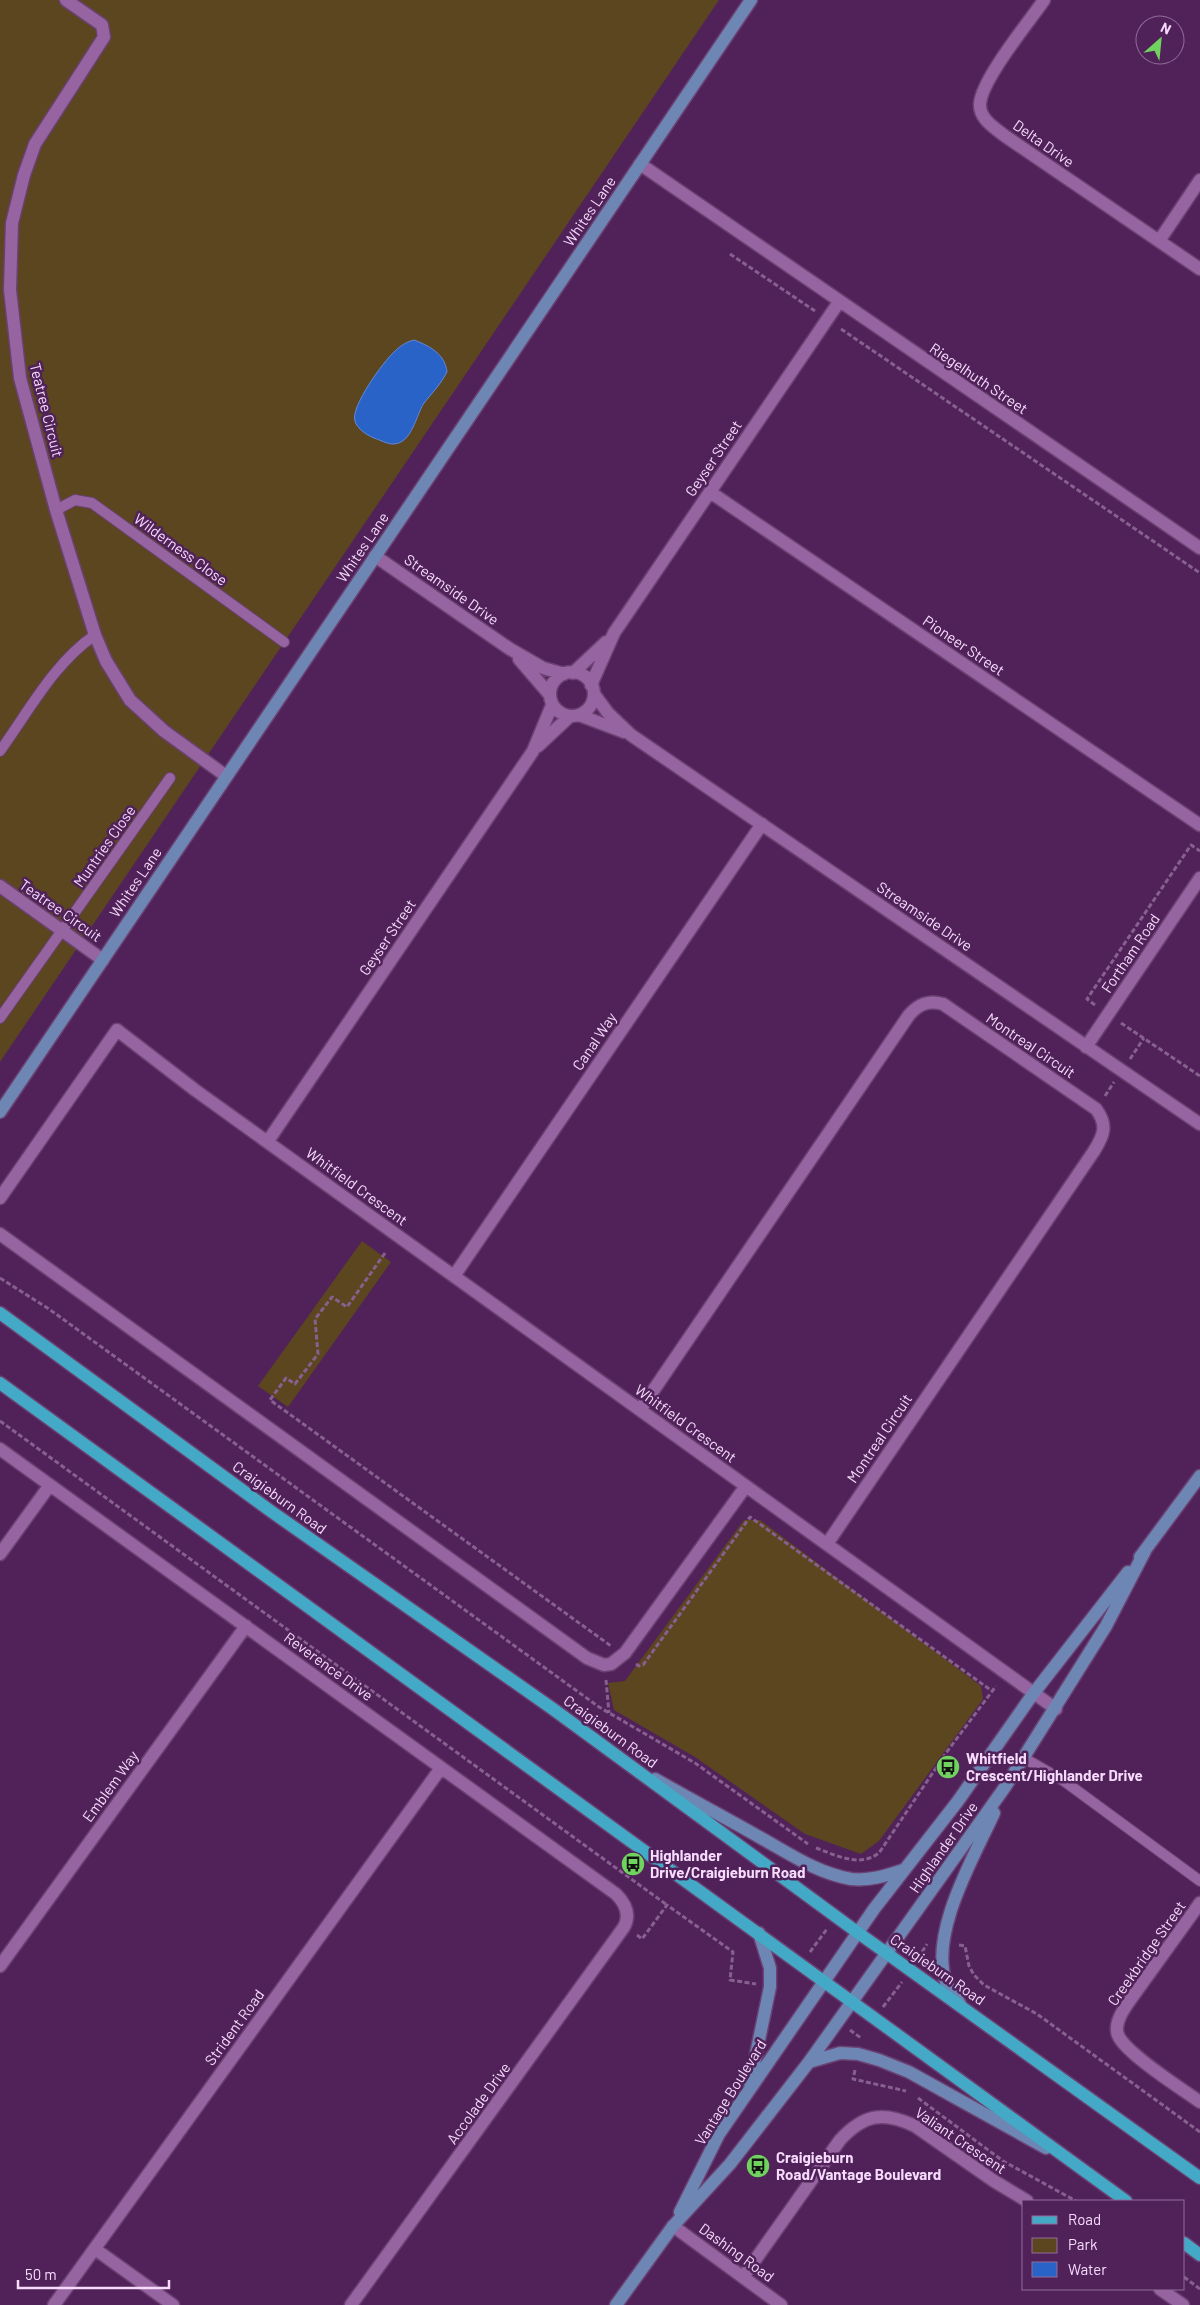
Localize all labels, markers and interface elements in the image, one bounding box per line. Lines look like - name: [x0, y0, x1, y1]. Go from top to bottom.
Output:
- north arrow: [1135, 15, 1185, 65]
- text: N: [1158, 18, 1174, 38]
- street label: Delta Drive: [1010, 115, 1078, 171]
- street label: Whites Lane: [559, 173, 619, 249]
- street label: Riegelhuth Street: [927, 339, 1031, 417]
- street label: Teatree Circuit: [27, 361, 67, 459]
- street label: Geyser Street: [681, 416, 745, 500]
- street label: Wilderness Close: [131, 509, 231, 589]
- street label: Whites Lane: [332, 509, 392, 585]
- street label: Streamside Drive: [401, 550, 503, 628]
- street label: Pioneer Street: [920, 611, 1008, 679]
- street label: Muntries Close: [69, 802, 139, 890]
- street label: Whites Lane: [105, 844, 165, 920]
- street label: Teatree Circuit: [16, 875, 106, 945]
- street label: Streamside Drive: [874, 877, 976, 955]
- street label: Geyser Street: [355, 895, 419, 979]
- street label: Fortham Road: [1097, 910, 1163, 996]
- street label: Canal Way: [568, 1009, 620, 1073]
- street label: Montreal Circuit: [983, 1009, 1079, 1081]
- street label: Whitfield Crescent: [303, 1143, 411, 1229]
- street label: Whitfield Crescent: [632, 1380, 740, 1466]
- street label: Montreal Circuit: [843, 1390, 915, 1486]
- street label: Craigieburn Road: [229, 1457, 331, 1537]
- street label: Reverence Drive: [281, 1628, 377, 1704]
- street label: Craigieburn Road: [560, 1691, 662, 1771]
- street label: Emblem Way: [78, 1747, 142, 1825]
- place label: Whitfield Crescent/Highlander Drive: [966, 1749, 1143, 1784]
- bus stop icon: Whitfield Crescent/Highlander Drive: [935, 1754, 961, 1780]
- street label: Highlander Drive: [905, 1798, 981, 1896]
- place label: Highlander Drive/Craigieburn Road: [650, 1846, 805, 1881]
- bus stop icon: Highlander Drive/Craigieburn Road: [620, 1851, 646, 1877]
- street label: Creekbridge Street: [1103, 1897, 1189, 2009]
- street label: Craigieburn Road: [887, 1930, 989, 2008]
- street label: Strident Road: [200, 1986, 268, 2068]
- street label: Vantage Boulevard: [690, 2036, 770, 2148]
- street label: Accolade Drive: [442, 2059, 514, 2147]
- street label: Valiant Crescent: [912, 2103, 1010, 2177]
- place label: Craigieburn Road/Vantage Boulevard: [776, 2148, 941, 2183]
- bus stop icon: Craigieburn Road/Vantage Boulevard: [745, 2153, 771, 2179]
- legend: [1022, 2200, 1185, 2290]
- text: Road: [1068, 2210, 1101, 2228]
- street label: Dashing Road: [696, 2219, 778, 2285]
- text: Park: [1068, 2235, 1098, 2253]
- scale bar: [18, 2258, 169, 2290]
- text: Water: [1068, 2260, 1107, 2278]
- text: 50 m: [25, 2265, 57, 2283]

